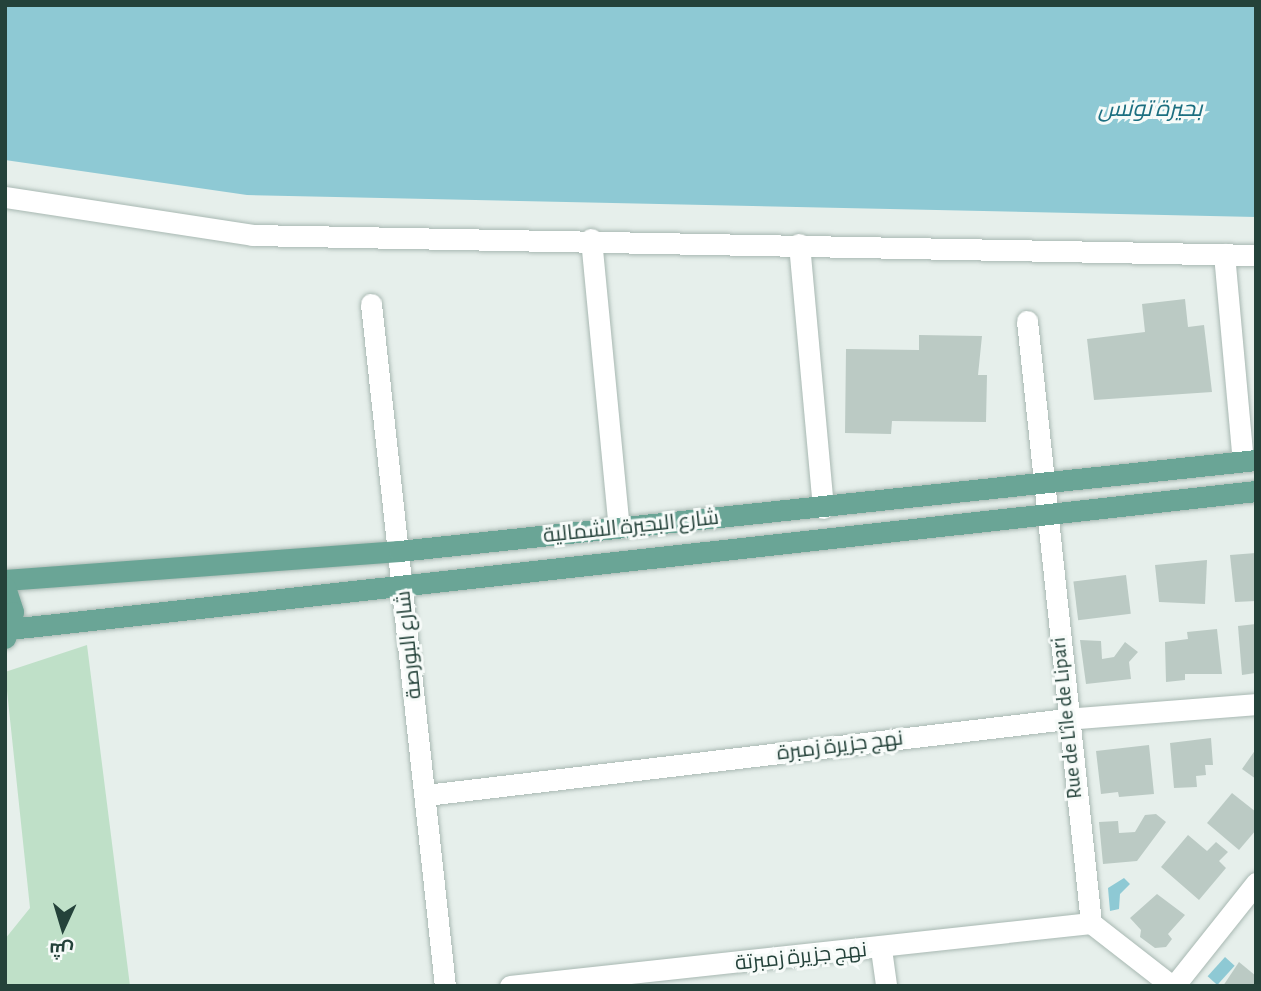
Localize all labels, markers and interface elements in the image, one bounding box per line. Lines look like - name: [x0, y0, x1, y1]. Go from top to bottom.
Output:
- water label: بحيرة تونس: [1098, 96, 1202, 124]
- street label: شارع البحيرة الشمالية: [542, 505, 720, 549]
- street label: شارع البورصة: [391, 590, 427, 700]
- street label: Rue de L'île de Lipari: [1046, 636, 1088, 800]
- street label: نهج جزيرة زمبرة: [775, 726, 905, 766]
- north arrow: [28, 893, 98, 963]
- street label: نهج جزيرة زمبرتة: [734, 938, 868, 976]
- text: ش: [49, 939, 74, 960]

